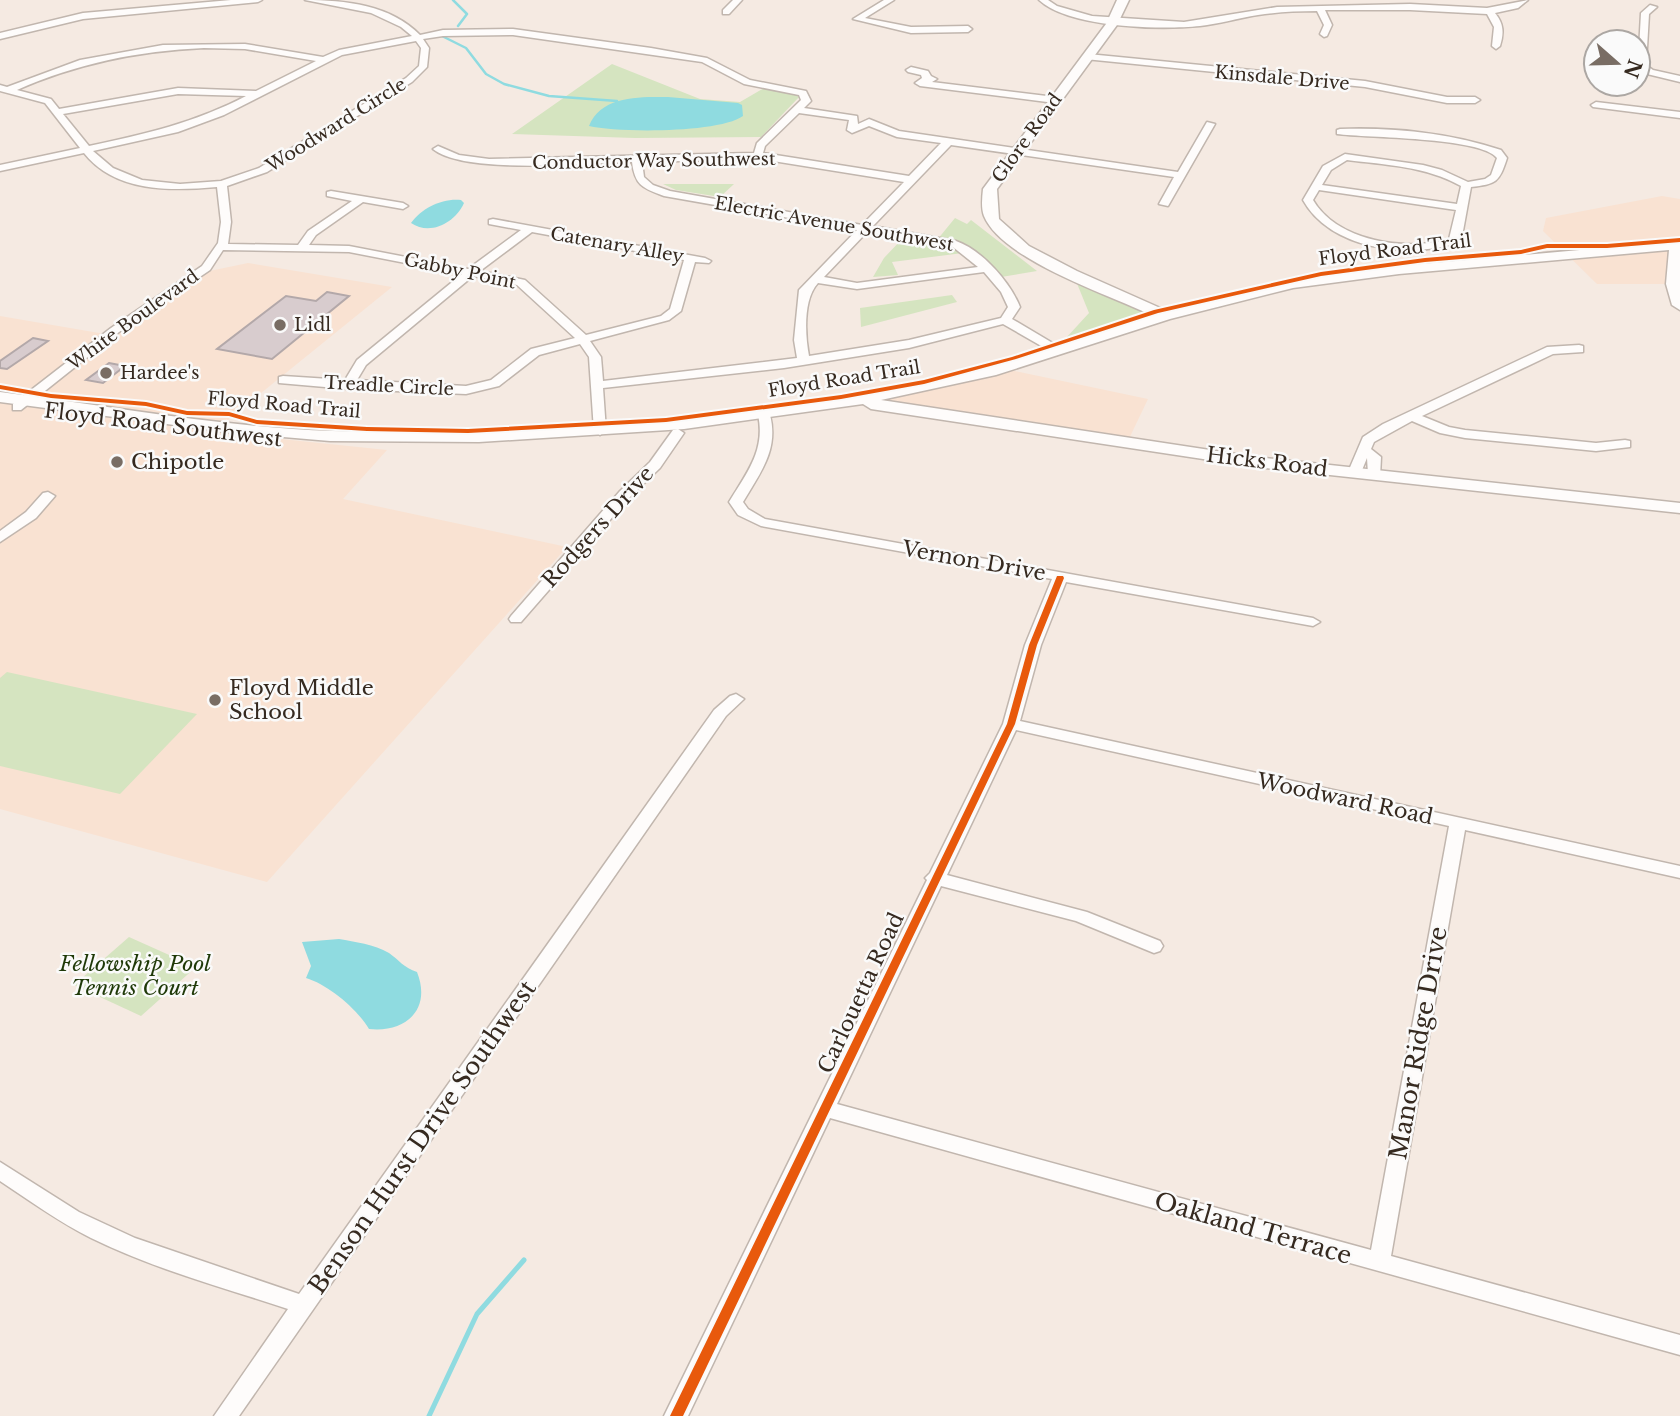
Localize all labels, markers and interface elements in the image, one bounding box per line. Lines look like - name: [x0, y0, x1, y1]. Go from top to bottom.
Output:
- north arrow: [1582, 28, 1652, 98]
- text: N: [1619, 56, 1646, 81]
- street label: Kinsdale Drive: [1213, 61, 1351, 95]
- street label: Woodward Circle: [261, 73, 410, 178]
- street label: Glore Road: [987, 89, 1067, 187]
- street label: Conductor Way Southwest: [532, 148, 776, 174]
- street label: Electric Avenue Southwest: [713, 192, 956, 256]
- street label: Catenary Alley: [549, 222, 686, 268]
- street label: Floyd Road Trail: [1317, 230, 1473, 270]
- street label: Gabby Point: [402, 248, 518, 294]
- street label: White Boulevard: [62, 265, 203, 376]
- place label: Lidl: [294, 314, 331, 336]
- marker: Lidl: [272, 317, 288, 333]
- street label: Floyd Road Trail: [766, 356, 922, 402]
- place label: Hardee's: [120, 362, 199, 384]
- marker: Hardee's: [98, 365, 114, 381]
- street label: Treadle Circle: [323, 372, 455, 400]
- street label: Floyd Road Trail: [206, 387, 362, 423]
- street label: Floyd Road Southwest: [42, 397, 284, 453]
- street label: Hicks Road: [1205, 442, 1329, 482]
- place label: Chipotle: [131, 449, 224, 475]
- marker: Chipotle: [109, 454, 125, 470]
- street label: Rodgers Drive: [537, 461, 659, 593]
- street label: Vernon Drive: [899, 535, 1048, 586]
- place label: Floyd Middle School: [229, 675, 374, 725]
- marker: Floyd Middle School: [207, 692, 223, 708]
- street label: Woodward Road: [1253, 767, 1436, 830]
- street label: Carlouetta Road: [812, 909, 910, 1077]
- street label: Manor Ridge Drive: [1383, 924, 1453, 1162]
- park label: Fellowship Pool Tennis Court: [58, 951, 211, 1001]
- street label: Benson Hurst Drive Southwest: [302, 975, 542, 1299]
- street label: Oakland Terrace: [1151, 1186, 1355, 1270]

